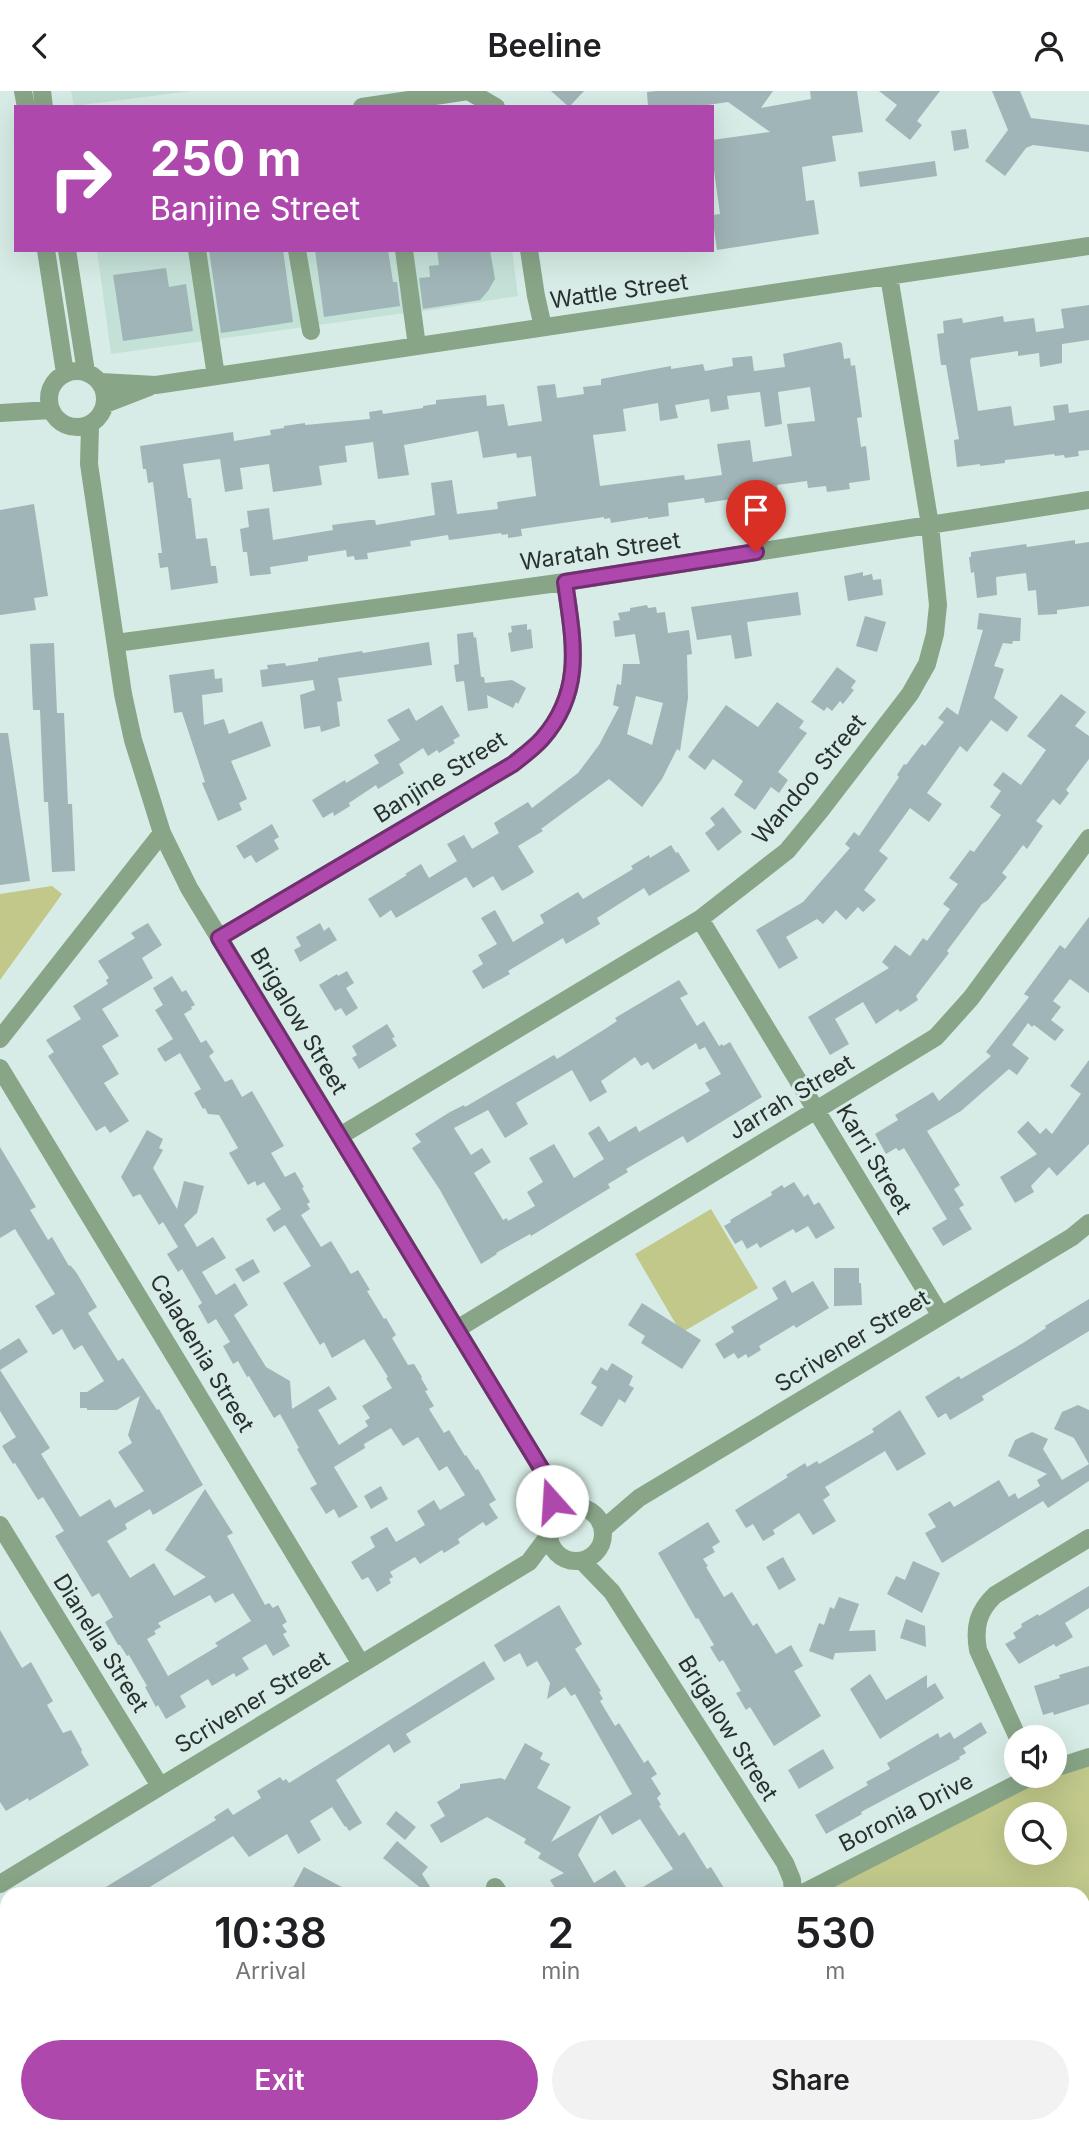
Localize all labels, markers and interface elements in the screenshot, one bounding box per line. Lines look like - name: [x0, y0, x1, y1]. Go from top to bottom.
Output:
- text: Beeline: [487, 26, 602, 65]
- icon: back: [21, 27, 59, 65]
- icon: person: [1030, 27, 1068, 65]
- text: 250 m: [150, 129, 302, 188]
- icon: right: [35, 133, 126, 224]
- text: Banjine Street: [150, 189, 360, 228]
- street label: Wattle Street: [548, 267, 690, 315]
- pin: [726, 480, 786, 552]
- icon: arrive: [737, 491, 775, 529]
- street label: Waratah Street: [518, 526, 682, 576]
- street label: Wandoo Street: [747, 708, 872, 850]
- street label: Banjine Street: [369, 725, 512, 829]
- street label: Brigalow Street: [244, 943, 354, 1100]
- street label: Jarrah Street: [723, 1048, 859, 1145]
- street label: Karri Street: [830, 1099, 918, 1219]
- street label: Caladenia Street: [144, 1269, 260, 1437]
- street label: Scrivener Street: [770, 1284, 935, 1398]
- position arrow: [515, 1464, 589, 1538]
- street label: Dianella Street: [47, 1569, 155, 1718]
- street label: Scrivener Street: [170, 1645, 335, 1759]
- street label: Brigalow Street: [672, 1650, 784, 1806]
- map controls: [1004, 1725, 1067, 1865]
- button: sound: [1004, 1725, 1067, 1788]
- street label: Boronia Drive: [834, 1766, 978, 1858]
- button: search: [1004, 1802, 1067, 1865]
- text: 10:38: [214, 1907, 327, 1958]
- text: 2: [548, 1907, 574, 1958]
- text: 530: [795, 1907, 876, 1958]
- text: Arrival: [235, 1957, 306, 1985]
- text: min: [541, 1957, 580, 1985]
- text: m: [825, 1957, 845, 1985]
- button: Exit: [21, 2040, 538, 2120]
- button: Share: [552, 2040, 1069, 2120]

